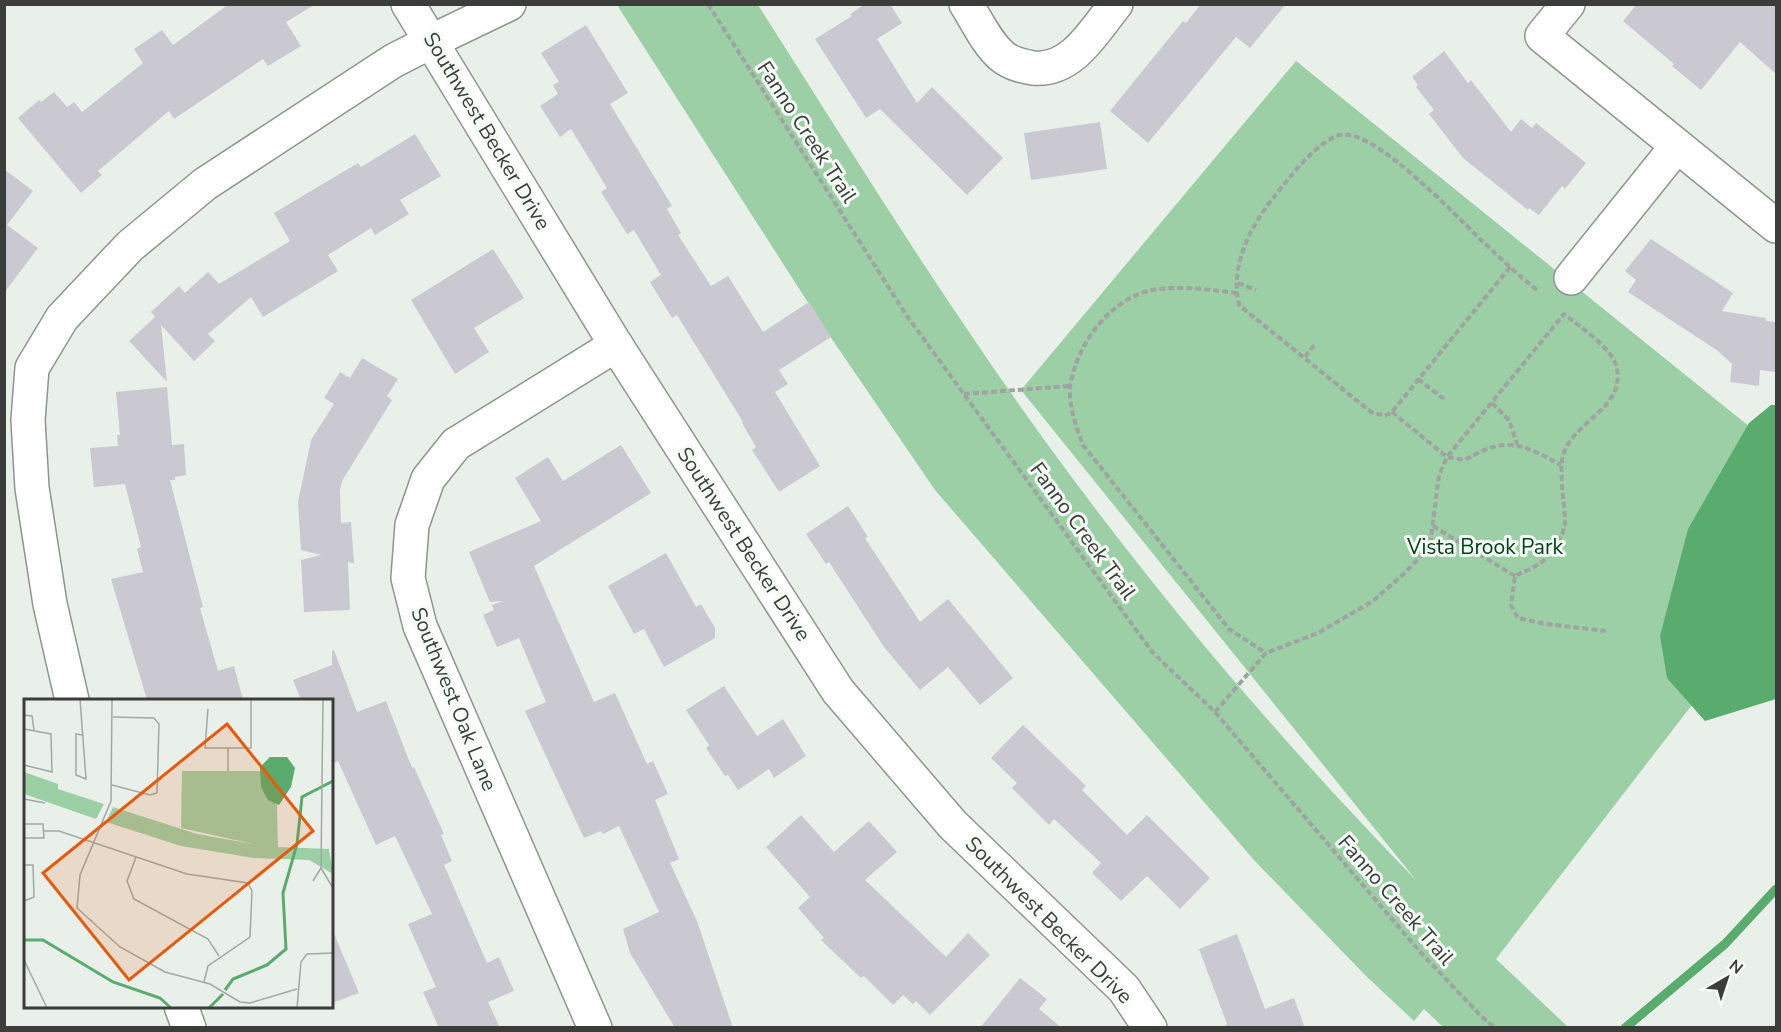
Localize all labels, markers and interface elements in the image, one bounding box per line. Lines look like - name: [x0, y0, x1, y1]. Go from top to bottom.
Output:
- street label: Southwest Becker Drive: [417, 27, 557, 235]
- street label: Fanno Creek Trail: [751, 56, 864, 209]
- street label: Southwest Becker Drive: [671, 442, 817, 646]
- street label: Fanno Creek Trail: [1024, 457, 1143, 606]
- park label: Vista Brook Park: [1406, 533, 1563, 561]
- street label: Southwest Oak Lane: [404, 603, 504, 795]
- inset map: [24, 699, 333, 1008]
- street label: Fanno Creek Trail: [1332, 829, 1461, 971]
- street label: Southwest Becker Drive: [959, 830, 1139, 1010]
- north arrow: [1697, 948, 1757, 1008]
- text: N: [1724, 955, 1747, 979]

